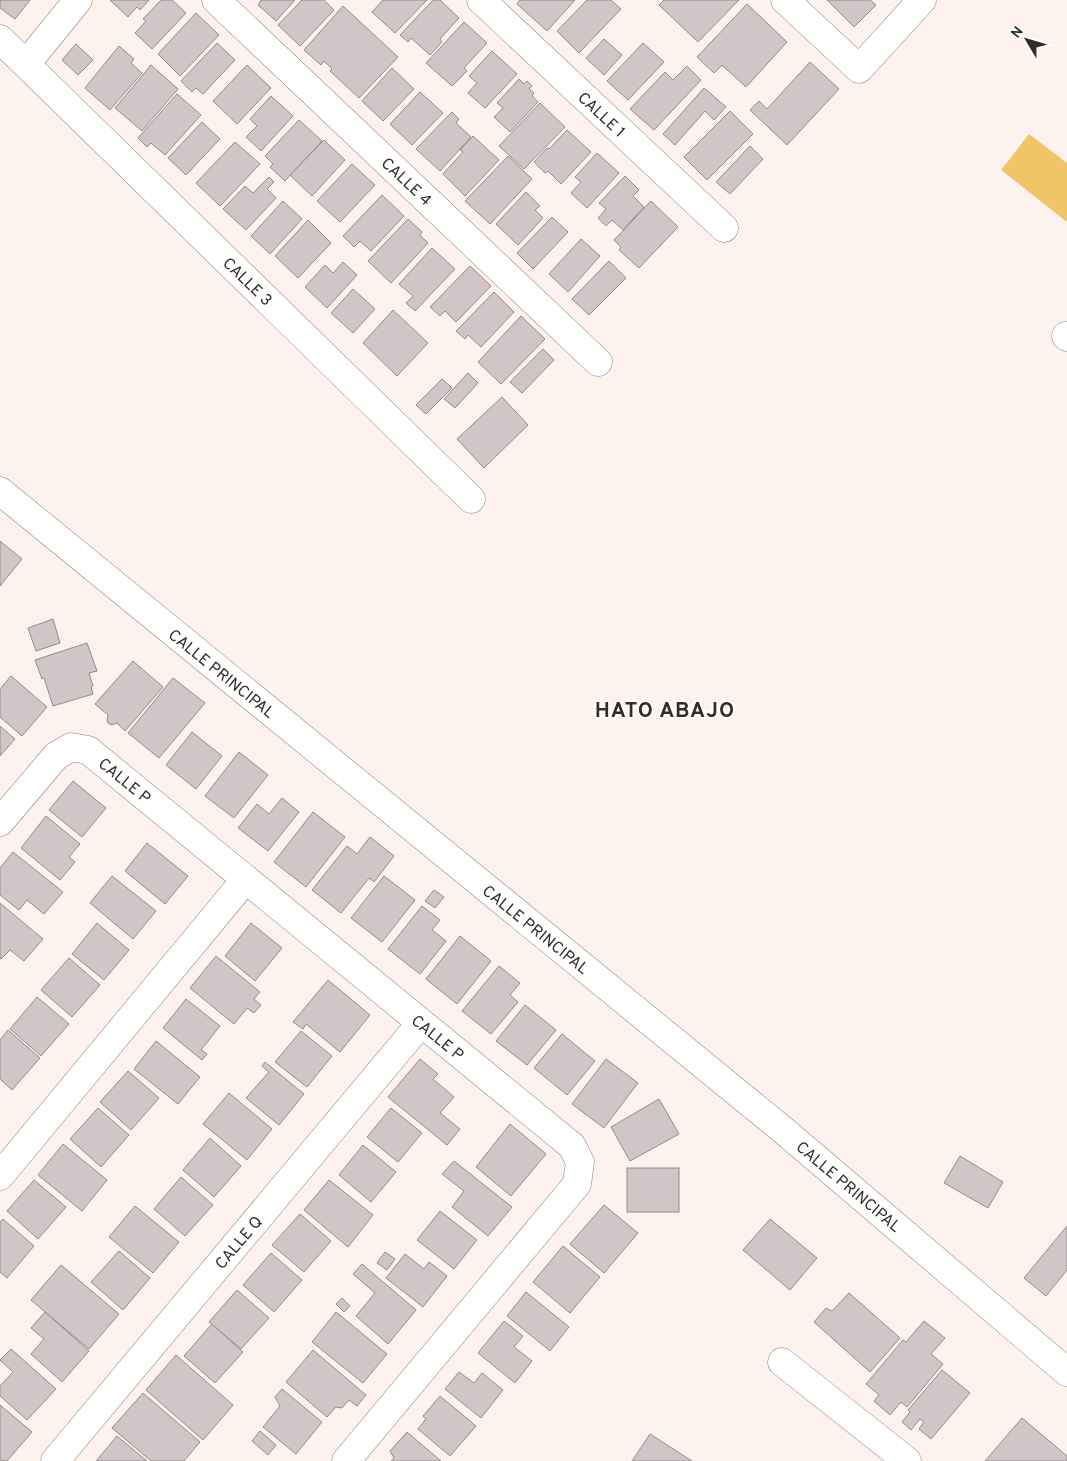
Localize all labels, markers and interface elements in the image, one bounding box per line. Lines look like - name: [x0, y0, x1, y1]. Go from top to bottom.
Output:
- north arrow: [1002, 15, 1052, 65]
- text: N: [1008, 24, 1028, 42]
- street label: CALLE 1: [573, 88, 629, 142]
- street label: CALLE 4: [376, 154, 435, 211]
- street label: CALLE 3: [218, 254, 276, 311]
- street label: CALLE PRINCIPAL: [164, 626, 278, 724]
- district label: HATO ABAJO: [595, 698, 735, 725]
- street label: CALLE P: [93, 754, 154, 809]
- street label: CALLE PRINCIPAL: [478, 882, 592, 980]
- street label: CALLE P: [406, 1011, 467, 1066]
- street label: CALLE PRINCIPAL: [791, 1138, 904, 1237]
- street label: CALLE Q: [211, 1213, 268, 1274]

